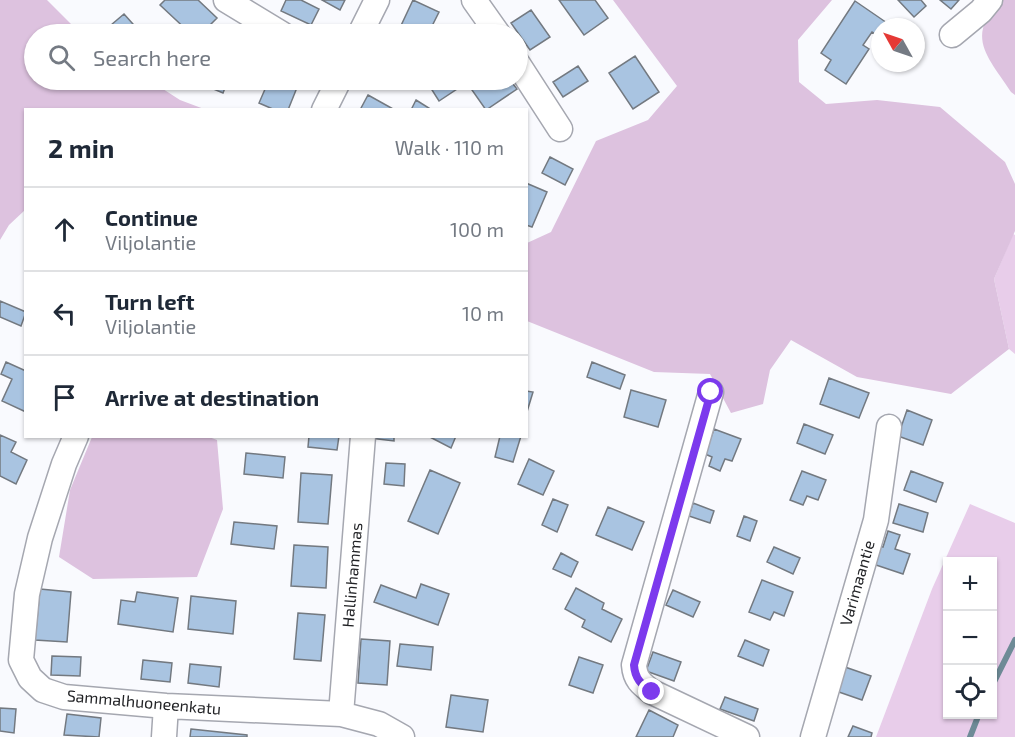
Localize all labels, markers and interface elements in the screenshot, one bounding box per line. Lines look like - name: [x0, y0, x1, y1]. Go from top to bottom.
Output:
- north arrow: [871, 18, 925, 72]
- search box: [24, 24, 528, 90]
- icon: search: [45, 41, 78, 74]
- text: Search here: [93, 44, 211, 70]
- text: 2 min: [48, 132, 114, 163]
- text: Walk · 110 m: [395, 135, 504, 159]
- text: Continue: [105, 204, 198, 230]
- icon: ahead: [48, 213, 81, 246]
- text: 100 m: [450, 217, 504, 241]
- text: Viljolantie: [105, 230, 196, 254]
- text: Turn left: [105, 288, 194, 314]
- icon: left: [48, 297, 81, 330]
- text: 10 m: [462, 301, 504, 325]
- text: Viljolantie: [105, 314, 196, 338]
- route start: [697, 378, 723, 404]
- icon: arrive: [48, 381, 81, 414]
- text: Arrive at destination: [105, 384, 319, 410]
- street label: Hallinhammas: [337, 522, 366, 628]
- street label: Varimaantie: [835, 538, 878, 628]
- map controls: [943, 557, 997, 719]
- button: +: [943, 557, 997, 611]
- button: −: [943, 611, 997, 665]
- button: locate: [943, 665, 997, 719]
- route end: [638, 678, 664, 704]
- street label: Sammalhuoneenkatu: [66, 685, 222, 718]

